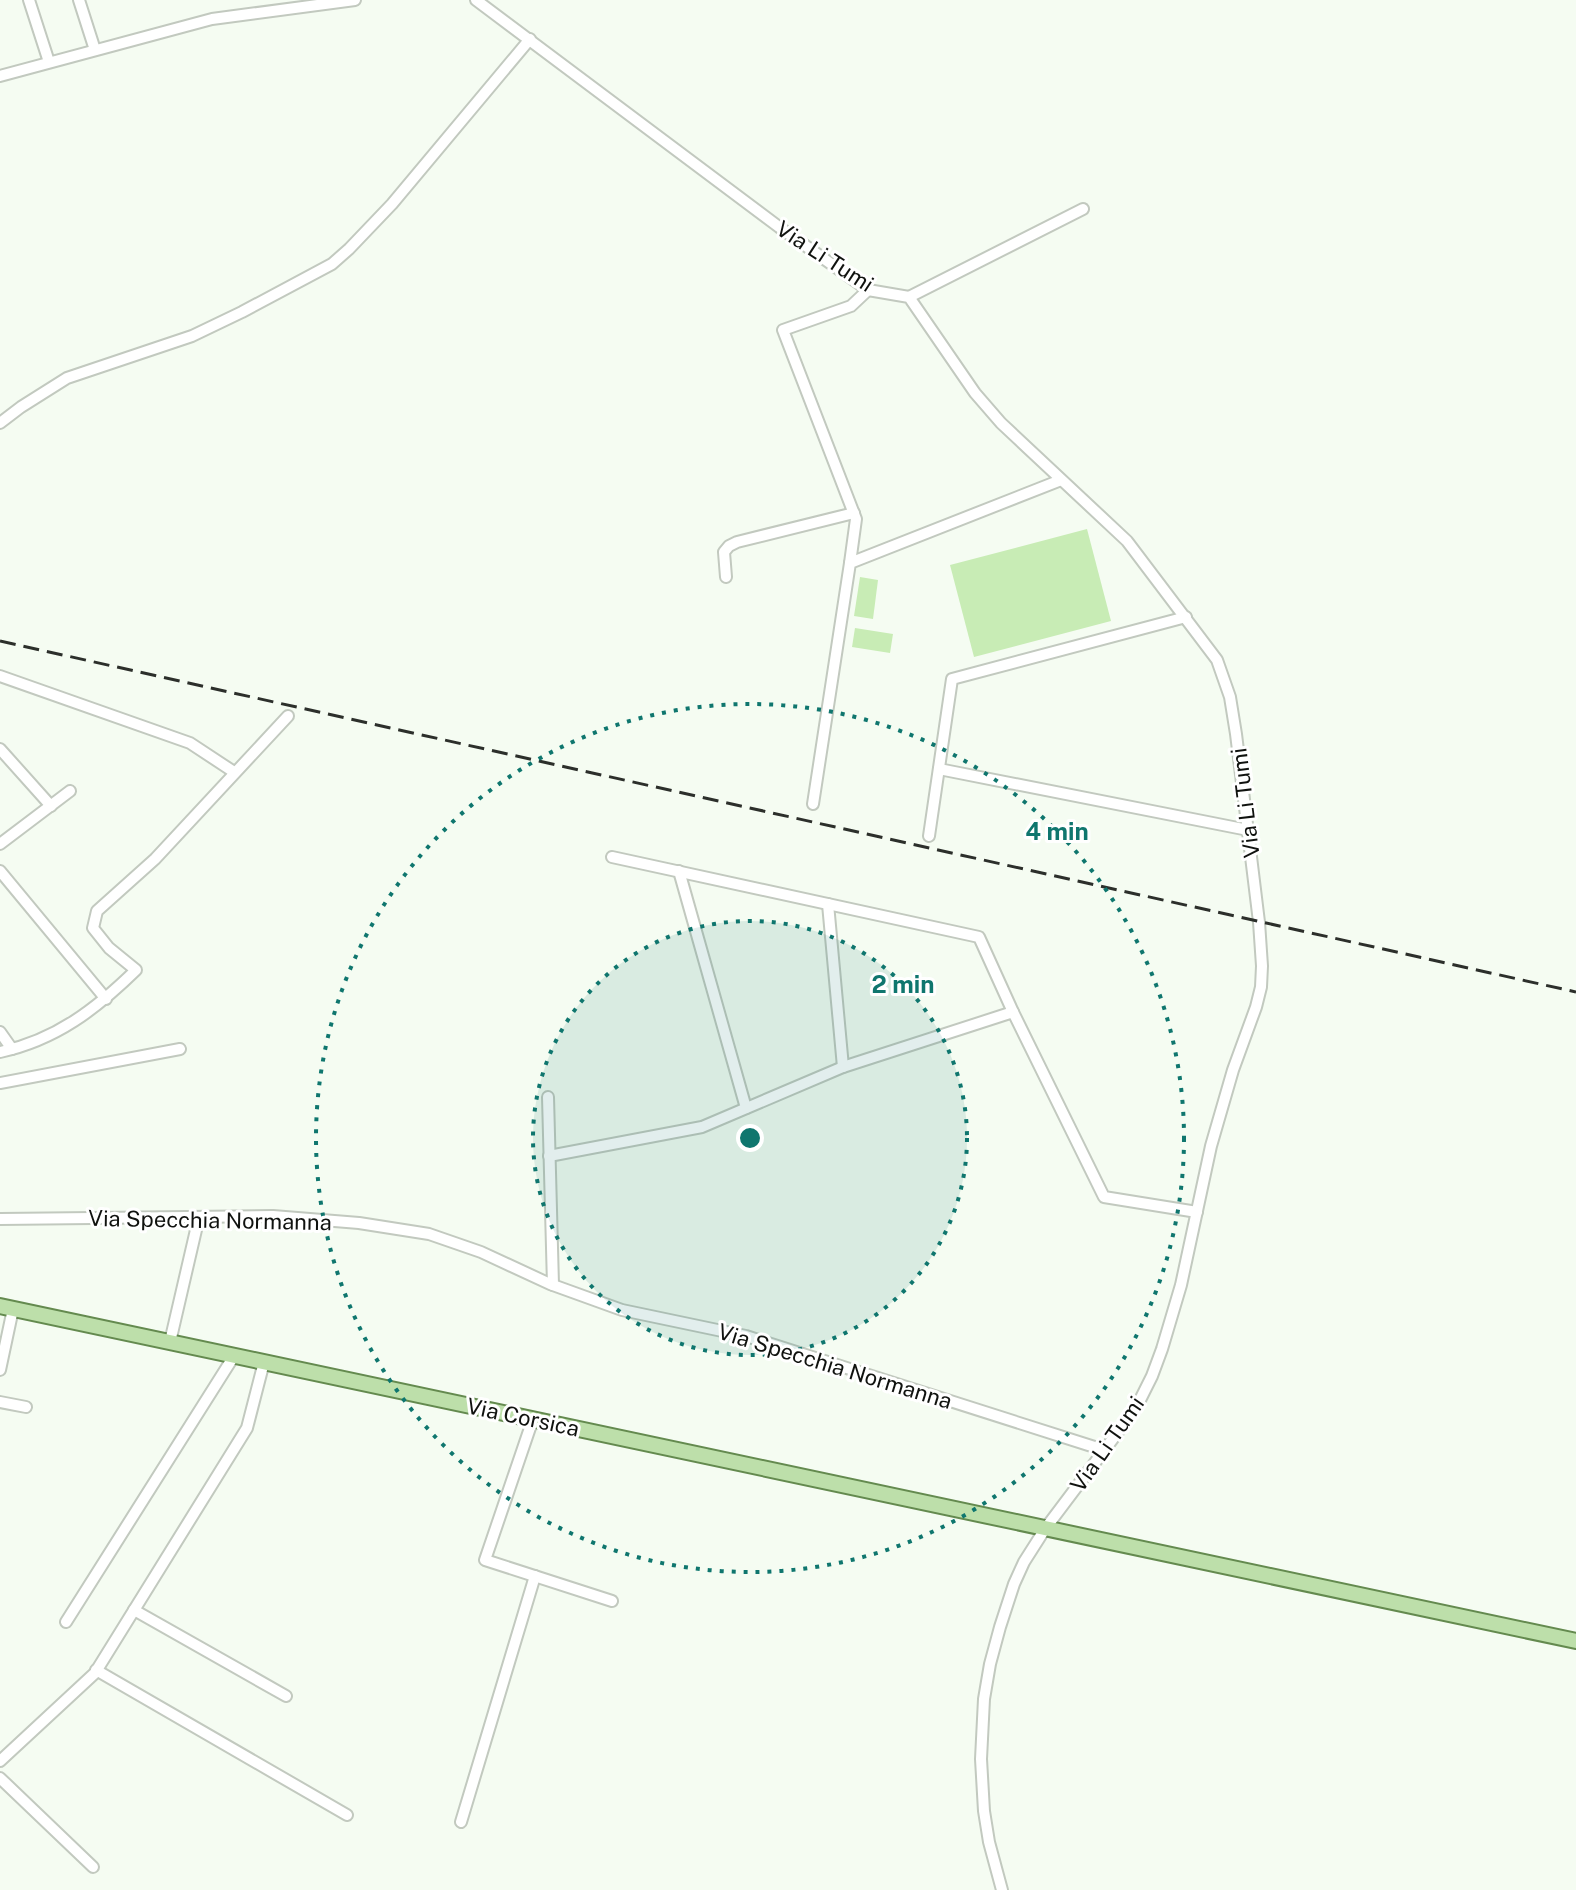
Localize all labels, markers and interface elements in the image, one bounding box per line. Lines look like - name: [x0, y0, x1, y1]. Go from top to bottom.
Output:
- street label: Via Li Tumi: [772, 215, 878, 297]
- street label: Via Li Tumi: [1225, 747, 1265, 859]
- text: 4 min: [1025, 817, 1089, 845]
- text: 2 min: [872, 970, 934, 998]
- centre of rings: [736, 1124, 764, 1152]
- street label: Via Specchia Normanna: [88, 1205, 332, 1235]
- street label: Via Specchia Normanna: [715, 1318, 955, 1414]
- street label: Via Li Tumi: [1065, 1391, 1149, 1497]
- street label: Via Corsica: [464, 1392, 582, 1442]

